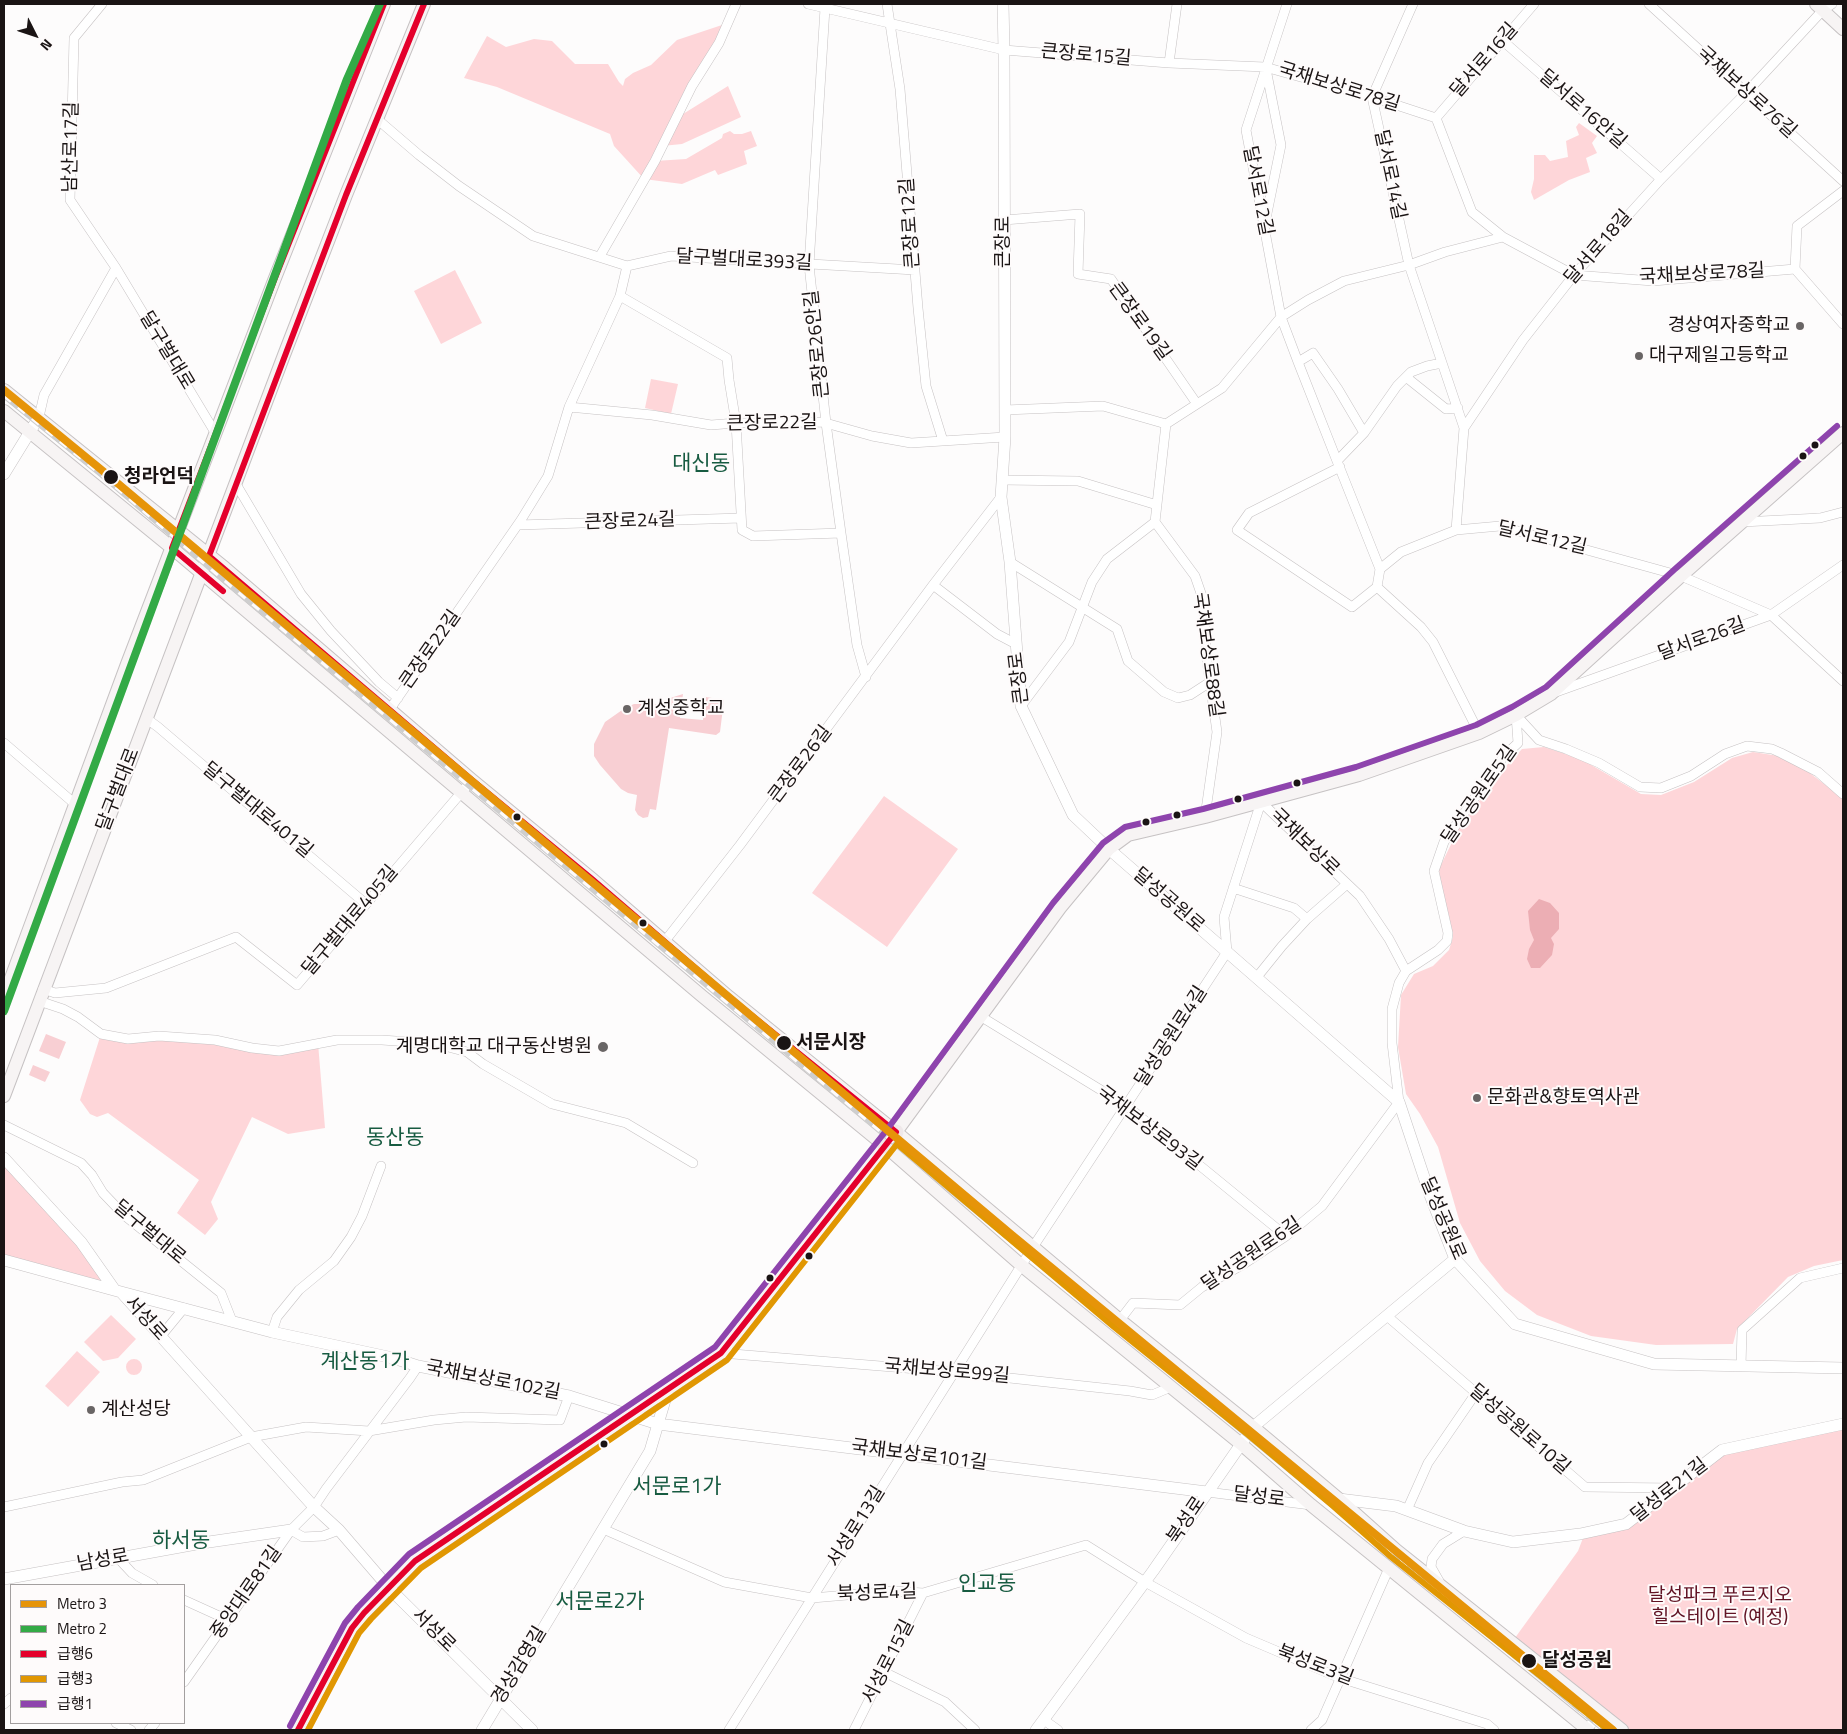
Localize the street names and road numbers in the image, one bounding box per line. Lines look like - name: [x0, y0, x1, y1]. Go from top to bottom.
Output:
- street label: 달서로16길: [1446, 19, 1524, 103]
- street label: 큰장로15길: [1040, 41, 1132, 71]
- street label: 국채보상로76길: [1691, 42, 1801, 144]
- street label: 국채보상로78길: [1275, 59, 1403, 117]
- street label: 달서로16안길: [1534, 66, 1630, 154]
- street label: 남산로17길: [60, 101, 84, 193]
- street label: 달서로14길: [1368, 128, 1410, 222]
- street label: 달서로12길: [1237, 144, 1277, 238]
- street label: 큰장로12길: [896, 177, 926, 269]
- street label: 달서로18길: [1560, 206, 1638, 290]
- street label: 큰장로: [993, 216, 1015, 268]
- street label: 달구벌대로393길: [675, 246, 813, 276]
- street label: 국채보상로78길: [1638, 260, 1766, 290]
- street label: 큰장로19길: [1103, 278, 1175, 366]
- street label: 큰장로26안길: [801, 289, 835, 399]
- street label: 달구벌대로: [134, 308, 198, 394]
- street label: 큰장로22길: [726, 412, 818, 436]
- street label: 큰장로24길: [584, 509, 676, 535]
- street label: 달서로12길: [1495, 518, 1589, 560]
- street label: 국채보상로88길: [1187, 591, 1227, 719]
- street label: 큰장로22길: [396, 606, 466, 694]
- street label: 달서로26길: [1655, 614, 1749, 666]
- street label: 큰장로: [1005, 651, 1035, 705]
- street label: 큰장로26길: [764, 722, 838, 808]
- street label: 달성공원로5길: [1438, 741, 1522, 849]
- street label: 달구벌대로: [93, 745, 145, 835]
- street label: 달구벌대로401길: [197, 758, 317, 864]
- street label: 국채보상로: [1265, 804, 1343, 882]
- street label: 달구벌대로405길: [298, 861, 404, 981]
- street label: 달성공원로: [1128, 864, 1208, 938]
- street label: 달성공원로4길: [1131, 982, 1213, 1092]
- street label: 국채보상로93길: [1092, 1082, 1206, 1176]
- street label: 달성공원로: [1414, 1174, 1470, 1264]
- street label: 달구벌대로: [108, 1196, 190, 1270]
- street label: 달성공원로6길: [1198, 1213, 1306, 1297]
- street label: 서성로: [119, 1292, 171, 1346]
- street label: 국채보상로99길: [883, 1355, 1011, 1389]
- street label: 국채보상로102길: [424, 1357, 562, 1405]
- street label: 달성공원로10길: [1464, 1380, 1574, 1480]
- street label: 국채보상로101길: [850, 1436, 988, 1476]
- street label: 달성로21길: [1627, 1454, 1713, 1528]
- street label: 서성로13길: [823, 1482, 891, 1572]
- street label: 달성로: [1232, 1483, 1286, 1513]
- street label: 북성로: [1163, 1493, 1211, 1549]
- street label: 중앙대로81길: [206, 1542, 288, 1644]
- street label: 남성로: [75, 1545, 131, 1577]
- street label: 북성로4길: [836, 1581, 918, 1607]
- street label: 서성로: [406, 1604, 460, 1658]
- street label: 서성로15길: [858, 1616, 920, 1708]
- street label: 경상감영길: [488, 1623, 552, 1709]
- street label: 북성로3길: [1273, 1641, 1357, 1691]

